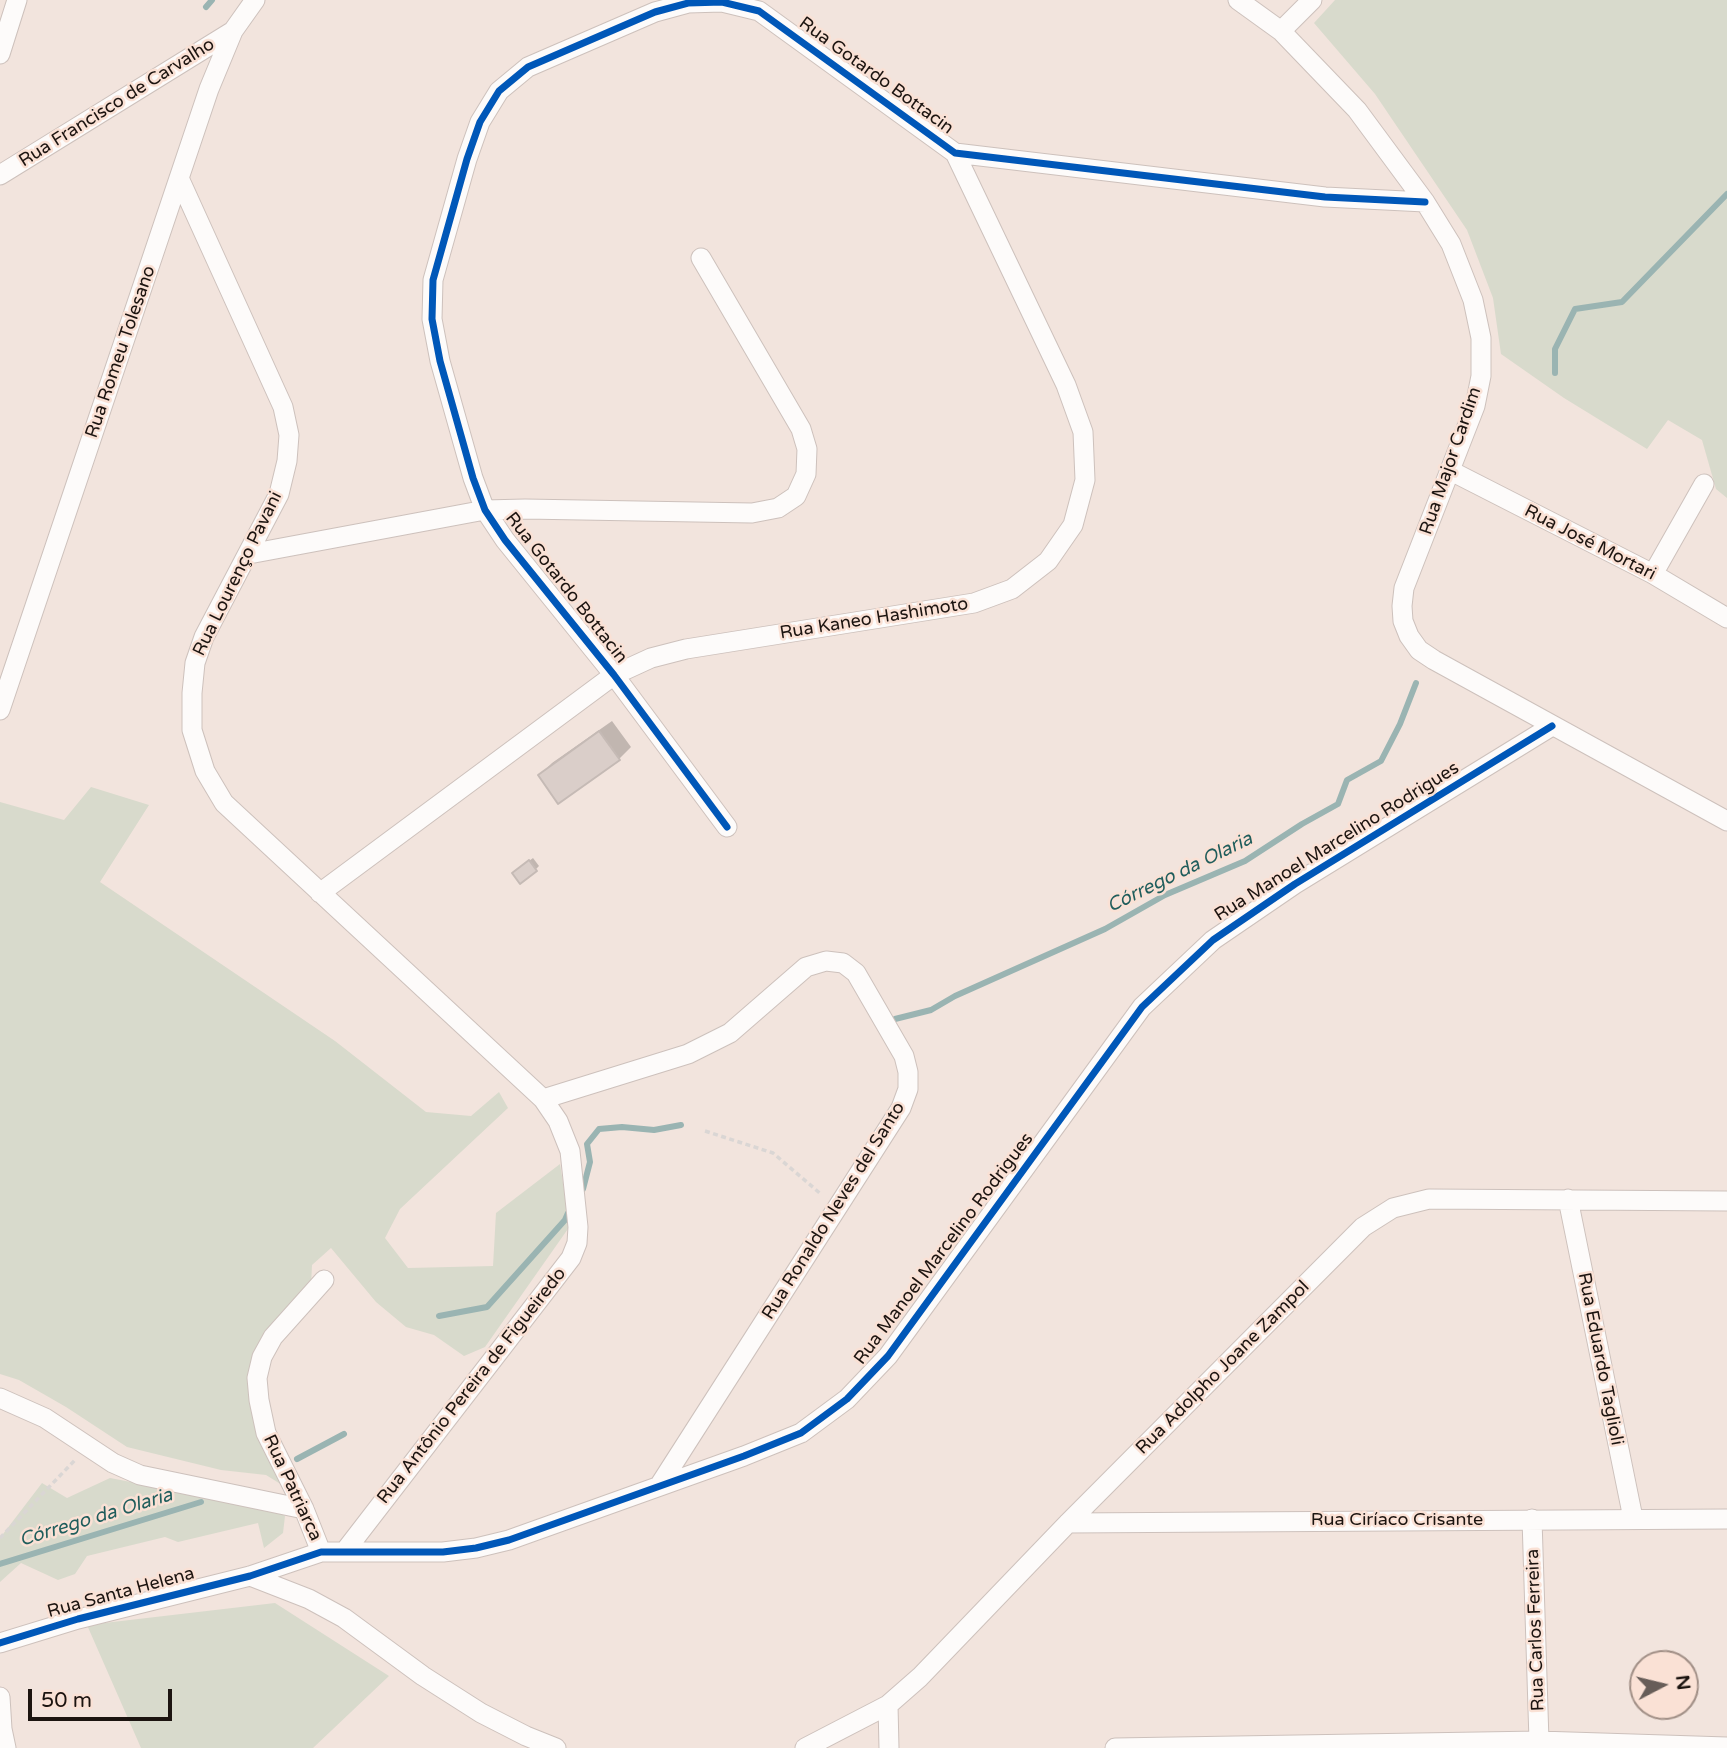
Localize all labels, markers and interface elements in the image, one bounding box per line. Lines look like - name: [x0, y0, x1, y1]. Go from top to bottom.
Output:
- street label: Rua Gotardo Bottacin: [794, 13, 958, 139]
- street label: Rua Francisco de Carvalho: [15, 34, 219, 172]
- street label: Rua Romeu Tolesano: [81, 263, 161, 441]
- street label: Rua Major Cardim: [1416, 384, 1486, 538]
- street label: Rua Lourenço Pavani: [189, 488, 287, 660]
- street label: Rua José Mortari: [1521, 501, 1659, 585]
- street label: Rua Gotardo Bottacin: [500, 508, 632, 668]
- street label: Rua Kaneo Hashimoto: [778, 593, 970, 645]
- street label: Rua Manoel Marcelino Rodrigues: [1211, 757, 1463, 927]
- water label: Córrego da Olaria: [1104, 828, 1256, 918]
- street label: Rua Ronaldo Neves del Santo: [758, 1098, 910, 1324]
- street label: Rua Manoel Marcelino Rodrigues: [850, 1129, 1038, 1369]
- street label: Rua Antônio Pereira de Figueiredo: [373, 1264, 571, 1508]
- street label: Rua Eduardo Taglioli: [1573, 1271, 1627, 1447]
- street label: Rua Adolpho Joane Zampol: [1132, 1277, 1314, 1459]
- street label: Rua Patriarca: [258, 1431, 326, 1545]
- water label: Córrego da Olaria: [17, 1484, 175, 1552]
- street label: Rua Ciríaco Crisante: [1311, 1509, 1483, 1531]
- street label: Rua Carlos Ferreira: [1522, 1548, 1550, 1712]
- street label: Rua Santa Helena: [45, 1563, 197, 1623]
- north arrow: [1629, 1650, 1699, 1720]
- scale bar: [32, 1674, 175, 1718]
- text: N: [1671, 1674, 1695, 1692]
- text: 50 m: [41, 1688, 92, 1713]

